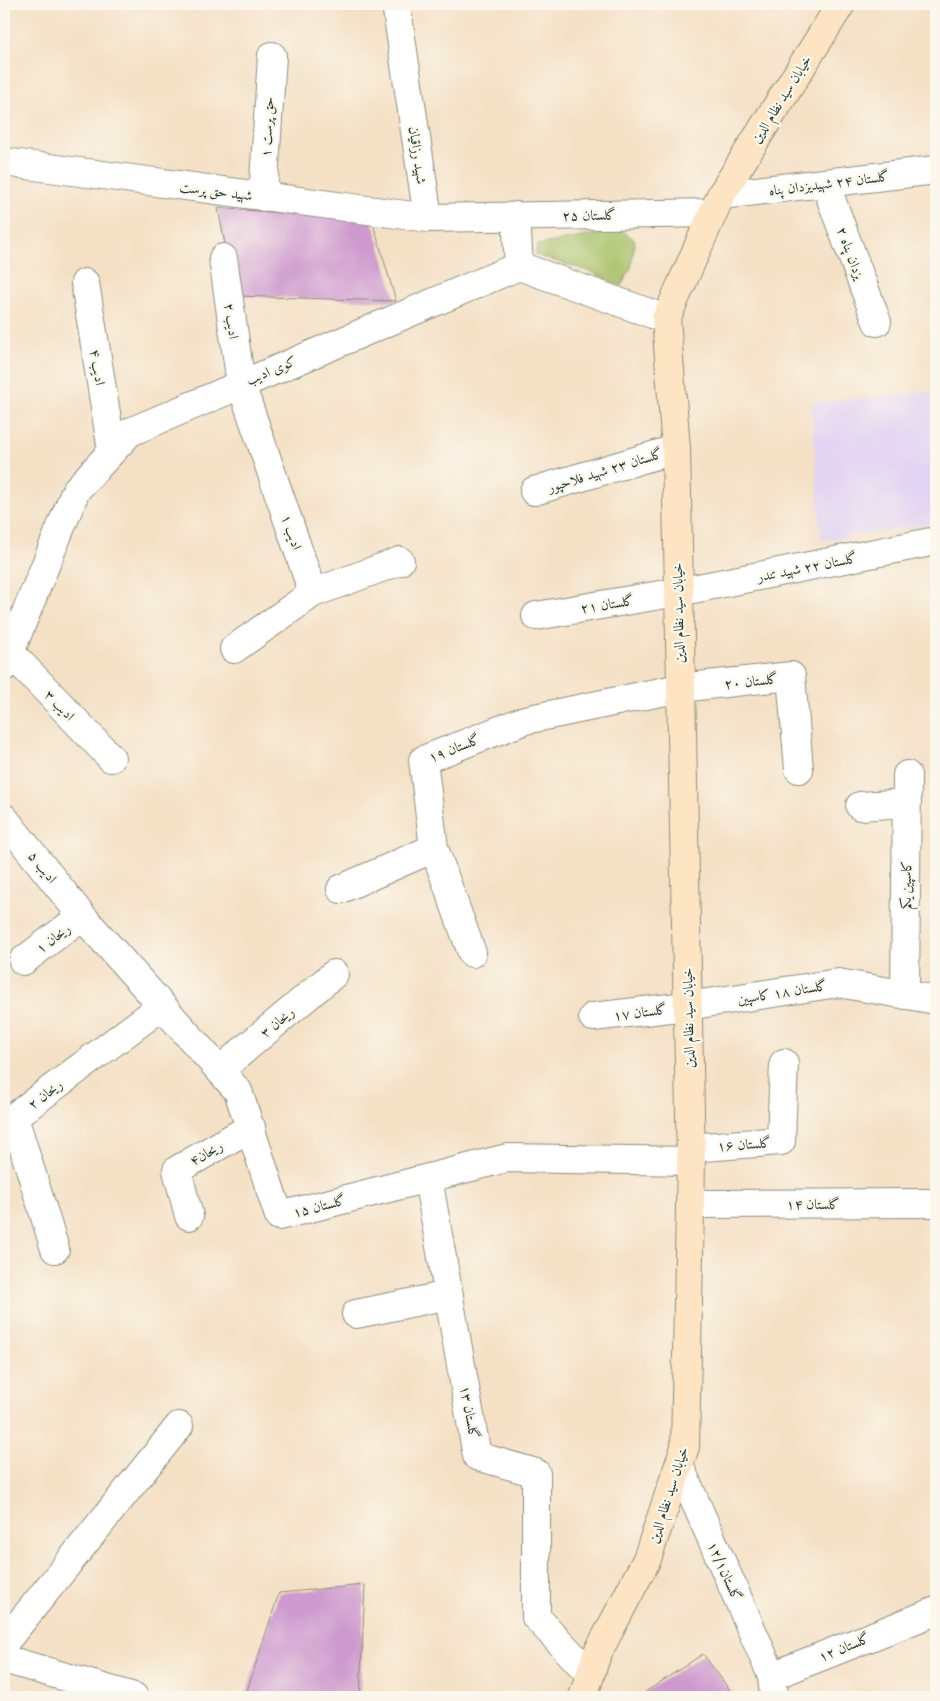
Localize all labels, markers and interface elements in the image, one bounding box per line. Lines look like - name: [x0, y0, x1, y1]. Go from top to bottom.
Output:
- street label: خیابان سید نظام الدین: [747, 52, 819, 148]
- street label: حق پرست ۱: [256, 96, 278, 158]
- street label: شهید رزاقیان: [404, 125, 431, 185]
- street label: گلستان ۲۴ شهیدیزدان پناه: [768, 167, 890, 201]
- street label: شهید حق پرست: [178, 178, 254, 205]
- street label: گلستان ۲۵: [562, 206, 616, 224]
- street label: یزدان پناه ۲: [831, 224, 869, 284]
- street label: ادیب ۲: [220, 302, 243, 340]
- street label: ادیب ۴: [85, 348, 110, 386]
- street label: کوی ادیب: [243, 351, 299, 390]
- street label: گلستان ۲۳ شهید فلاحپور: [543, 444, 665, 498]
- street label: ادیب ۱: [277, 512, 306, 552]
- street label: گلستان ۲۲ شهید تندر: [754, 548, 859, 587]
- street label: خیابان سید نظام الدین: [668, 563, 692, 663]
- street label: گلستان ۲۱: [579, 591, 635, 617]
- street label: گلستان ۲۰: [723, 669, 779, 693]
- street label: ادیب ۳: [40, 686, 79, 725]
- street label: گلستان ۱۹: [426, 730, 482, 766]
- street label: ادیب ۵: [24, 847, 61, 887]
- street label: کاسپین یکم: [897, 860, 920, 910]
- street label: ریحان ۱: [32, 919, 74, 957]
- street label: خیابان سید نظام الدین: [678, 968, 702, 1068]
- street label: گلستان ۱۸ کاسپین: [736, 976, 828, 1009]
- street label: گلستان ۱۷: [612, 1000, 668, 1024]
- street label: ریحان ۳: [256, 1003, 298, 1041]
- street label: ریحان ۲: [24, 1075, 66, 1113]
- street label: گلستان ۱۶: [717, 1133, 771, 1155]
- street label: ریحان۴: [186, 1136, 226, 1170]
- street label: گلستان ۱۵: [291, 1191, 347, 1221]
- street label: گلستان ۱۴: [786, 1195, 840, 1213]
- street label: گلستان ۱۳: [456, 1384, 484, 1440]
- street label: خیابان سید نظام الدین: [644, 1444, 696, 1547]
- street label: گلستان۱۲/۱: [704, 1539, 746, 1603]
- street label: گلستان ۱۲: [816, 1629, 872, 1665]

